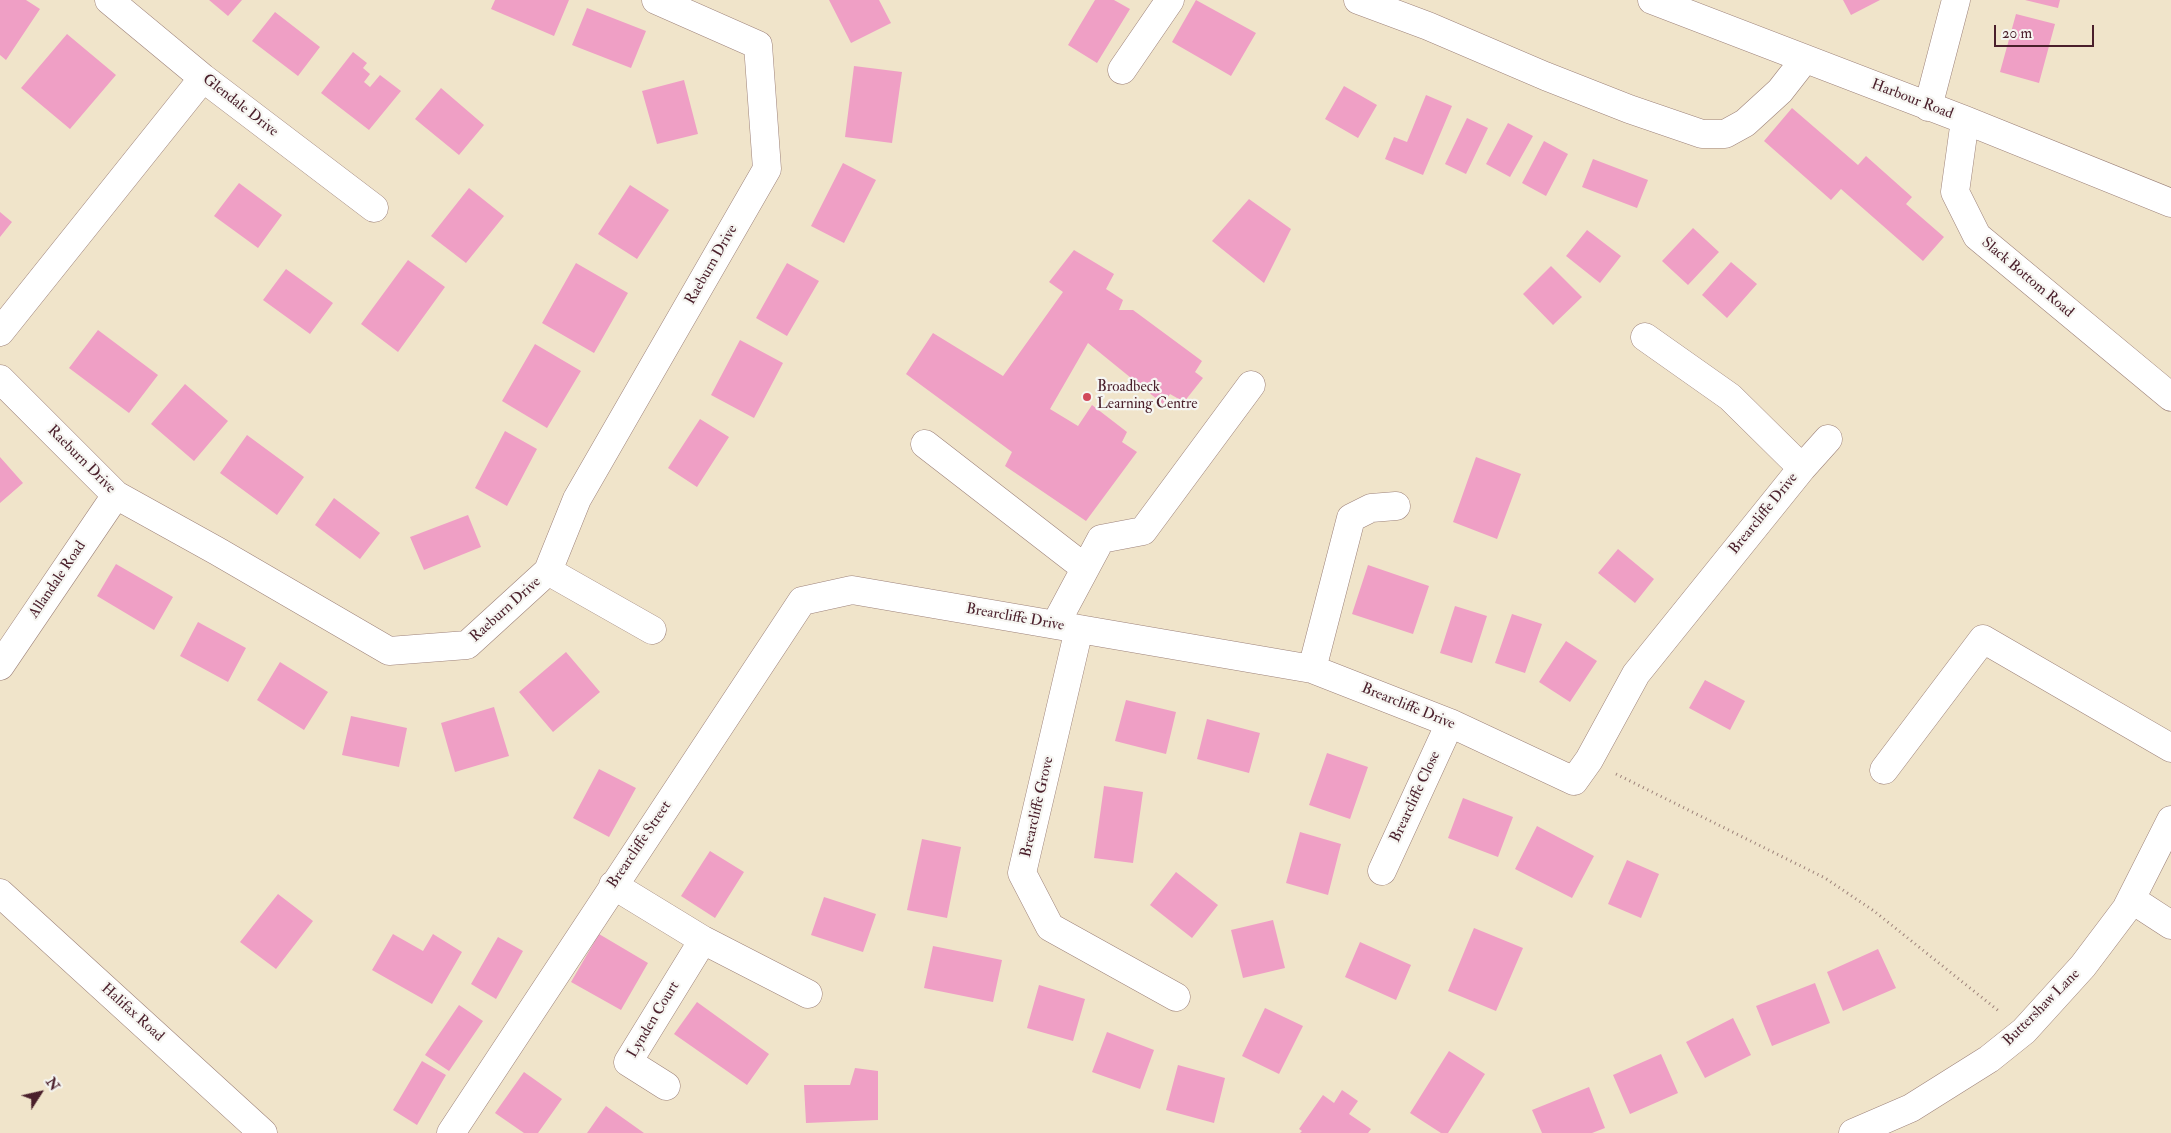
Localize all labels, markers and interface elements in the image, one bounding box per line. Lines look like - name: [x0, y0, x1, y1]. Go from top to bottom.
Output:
- scale bar: [1996, 15, 2096, 47]
- text: 20 m: [2002, 24, 2032, 43]
- street label: Glendale Drive: [198, 71, 282, 141]
- street label: Harbour Road: [1868, 76, 1956, 124]
- street label: Raeburn Drive: [682, 222, 742, 308]
- street label: Slack Bottom Road: [1977, 234, 2077, 322]
- place label: Broadbeck Learning Centre: [1097, 379, 1197, 414]
- marker: Broadbeck Learning Centre: [1081, 391, 1093, 403]
- street label: Raeburn Drive: [43, 422, 119, 498]
- street label: Brearcliffe Drive: [1726, 470, 1802, 558]
- street label: Allandale Road: [26, 538, 90, 622]
- street label: Raeburn Drive: [467, 574, 545, 646]
- street label: Brearcliffe Drive: [964, 600, 1066, 636]
- street label: Brearcliffe Drive: [1359, 680, 1457, 734]
- street label: Brearcliffe Close: [1387, 749, 1445, 845]
- street label: Brearcliffe Grove: [1018, 755, 1058, 859]
- street label: Brearcliffe Street: [604, 798, 676, 892]
- street label: Buttershaw Lane: [2000, 966, 2084, 1050]
- street label: Lynden Court: [624, 978, 684, 1062]
- street label: Halifax Road: [97, 980, 167, 1046]
- north arrow: [15, 1068, 65, 1118]
- text: N: [42, 1074, 63, 1094]

